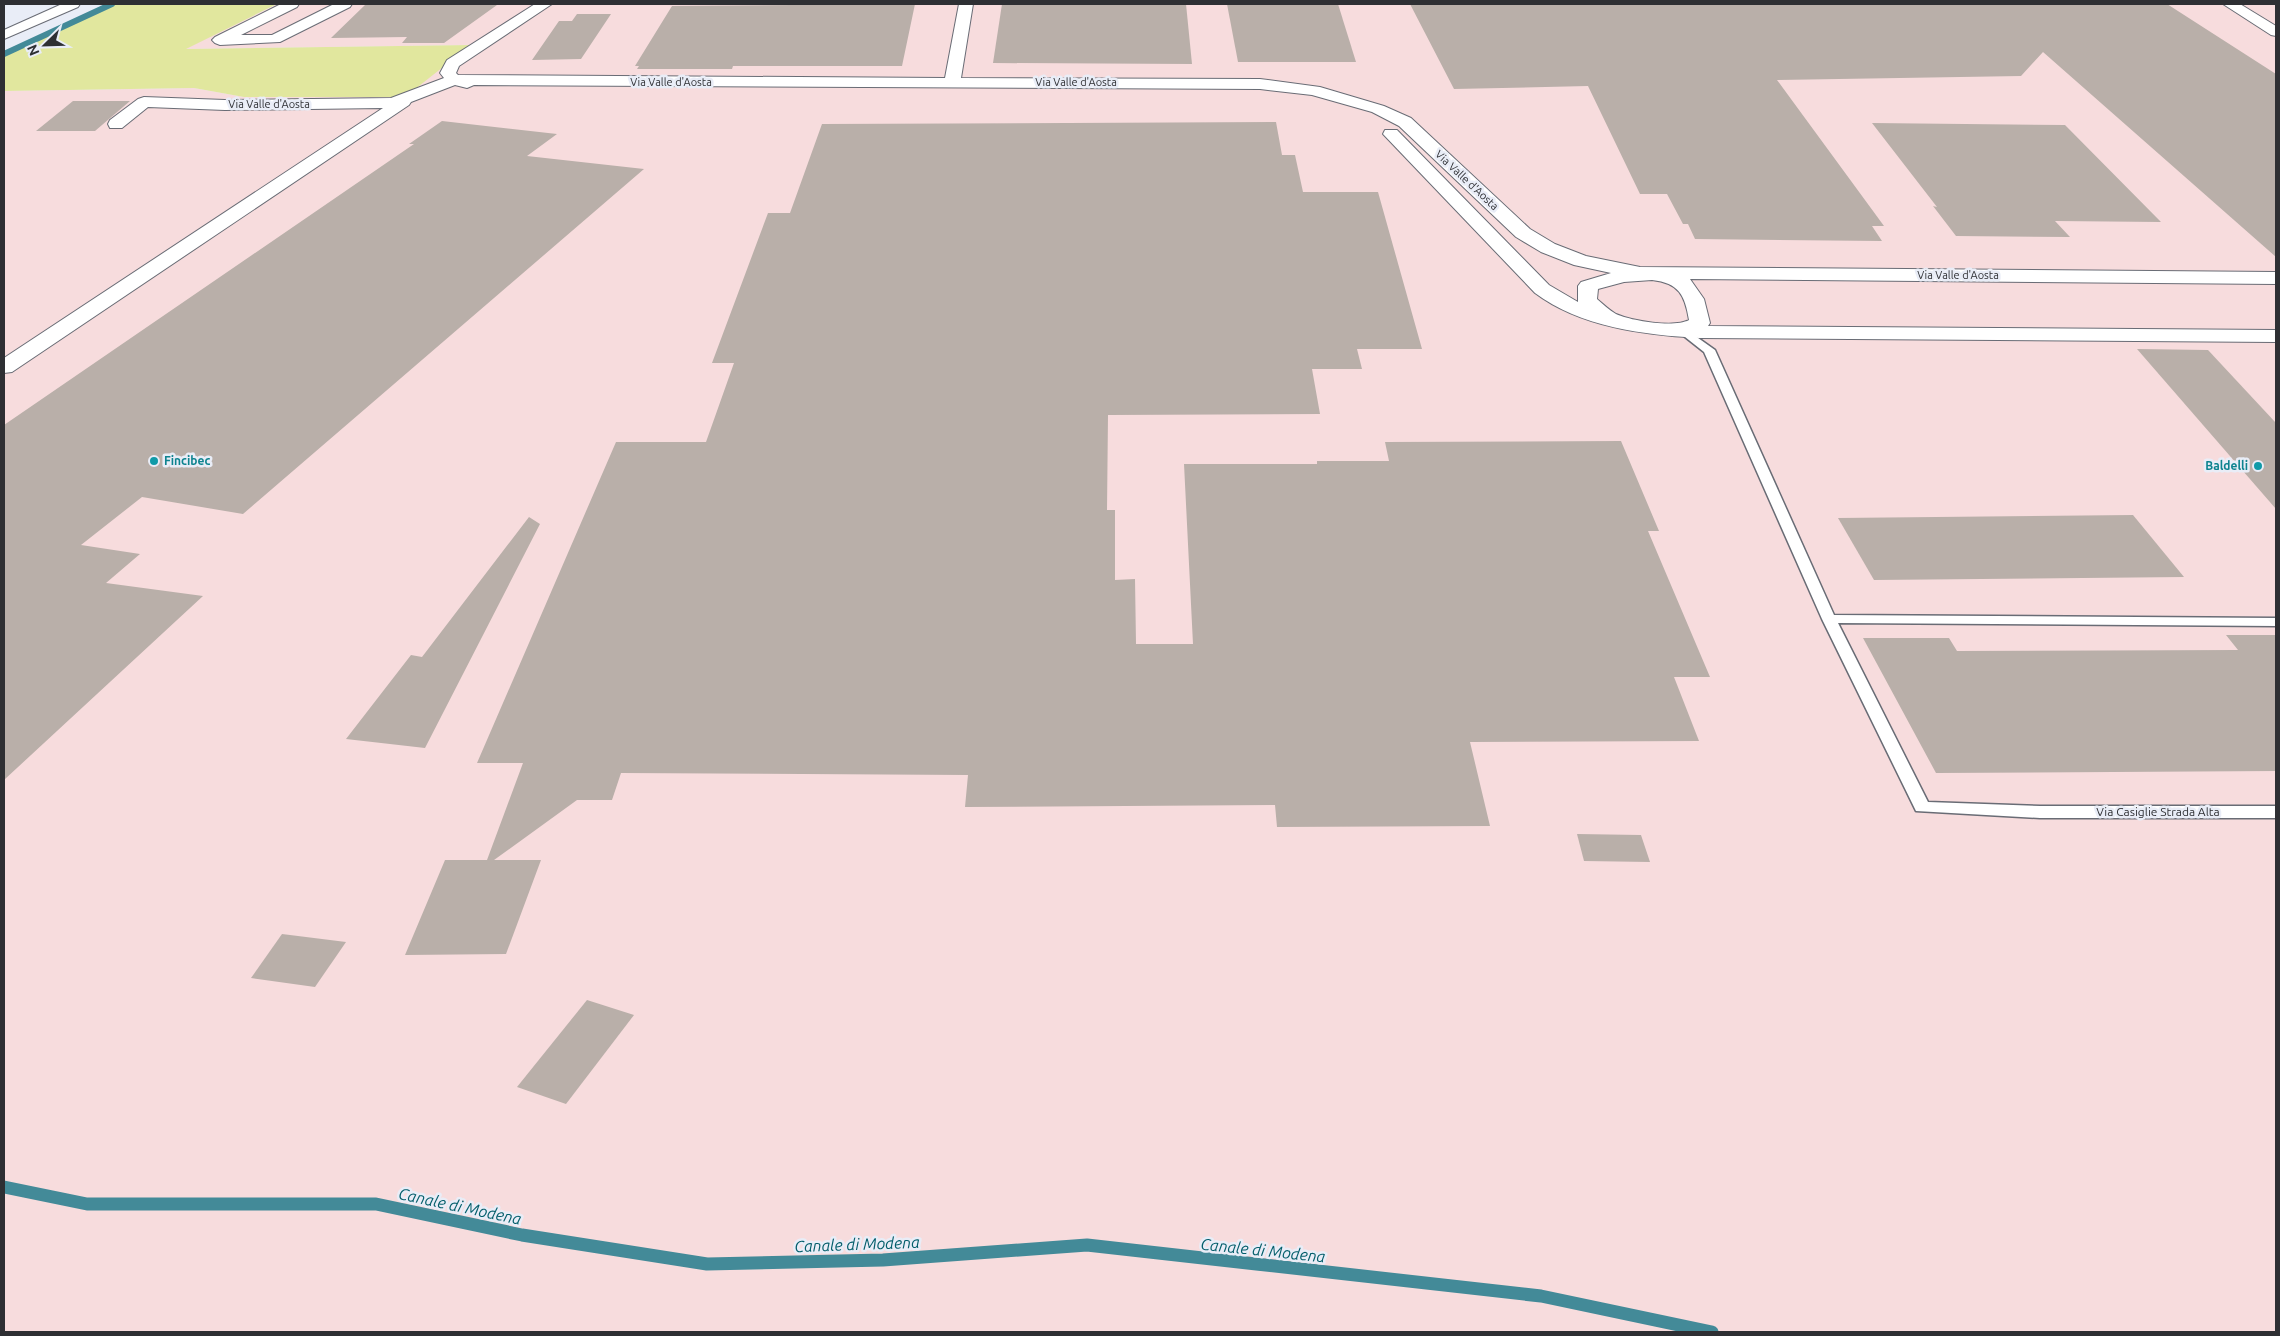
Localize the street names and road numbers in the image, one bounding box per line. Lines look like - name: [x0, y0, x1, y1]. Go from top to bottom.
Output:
- street label: Via Valle d'Aosta: [630, 76, 712, 88]
- street label: Via Valle d'Aosta: [1035, 76, 1117, 88]
- street label: Via Valle d'Aosta: [228, 98, 310, 110]
- street label: Via Valle d'Aosta: [1433, 148, 1501, 212]
- street label: Via Valle d'Aosta: [1917, 269, 1999, 281]
- street label: Via Casiglie Strada Alta: [2096, 805, 2220, 818]

